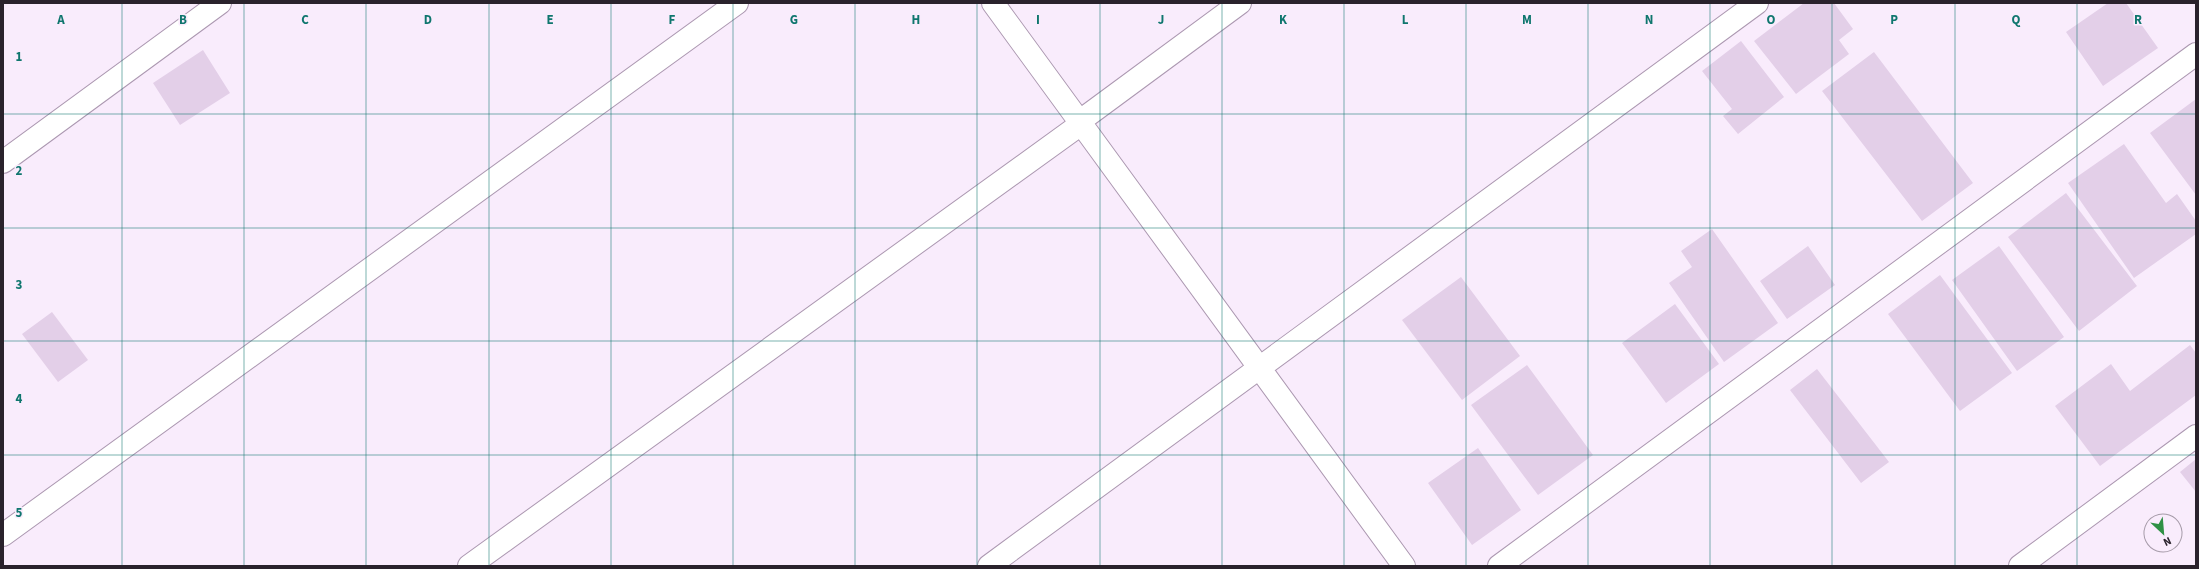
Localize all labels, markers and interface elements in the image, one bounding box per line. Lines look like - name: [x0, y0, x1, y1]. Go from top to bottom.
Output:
- text: A: [56, 11, 65, 29]
- text: B: [179, 11, 187, 29]
- text: C: [301, 11, 309, 29]
- text: D: [424, 11, 432, 29]
- text: E: [546, 11, 554, 29]
- text: F: [669, 11, 676, 29]
- text: G: [790, 11, 798, 29]
- text: H: [912, 11, 920, 29]
- text: I: [1036, 11, 1040, 29]
- text: J: [1158, 11, 1164, 29]
- text: K: [1279, 11, 1288, 29]
- text: L: [1402, 11, 1409, 29]
- text: M: [1522, 11, 1532, 29]
- text: N: [1645, 11, 1653, 29]
- text: O: [1767, 11, 1776, 29]
- text: P: [1890, 11, 1898, 29]
- text: Q: [2012, 11, 2021, 29]
- text: R: [2134, 11, 2142, 29]
- text: 1: [16, 48, 23, 66]
- text: 2: [16, 162, 23, 180]
- text: 3: [16, 276, 23, 294]
- text: 4: [16, 390, 23, 408]
- text: 5: [16, 504, 23, 522]
- north arrow: [2143, 513, 2183, 553]
- text: N: [2161, 533, 2174, 550]

